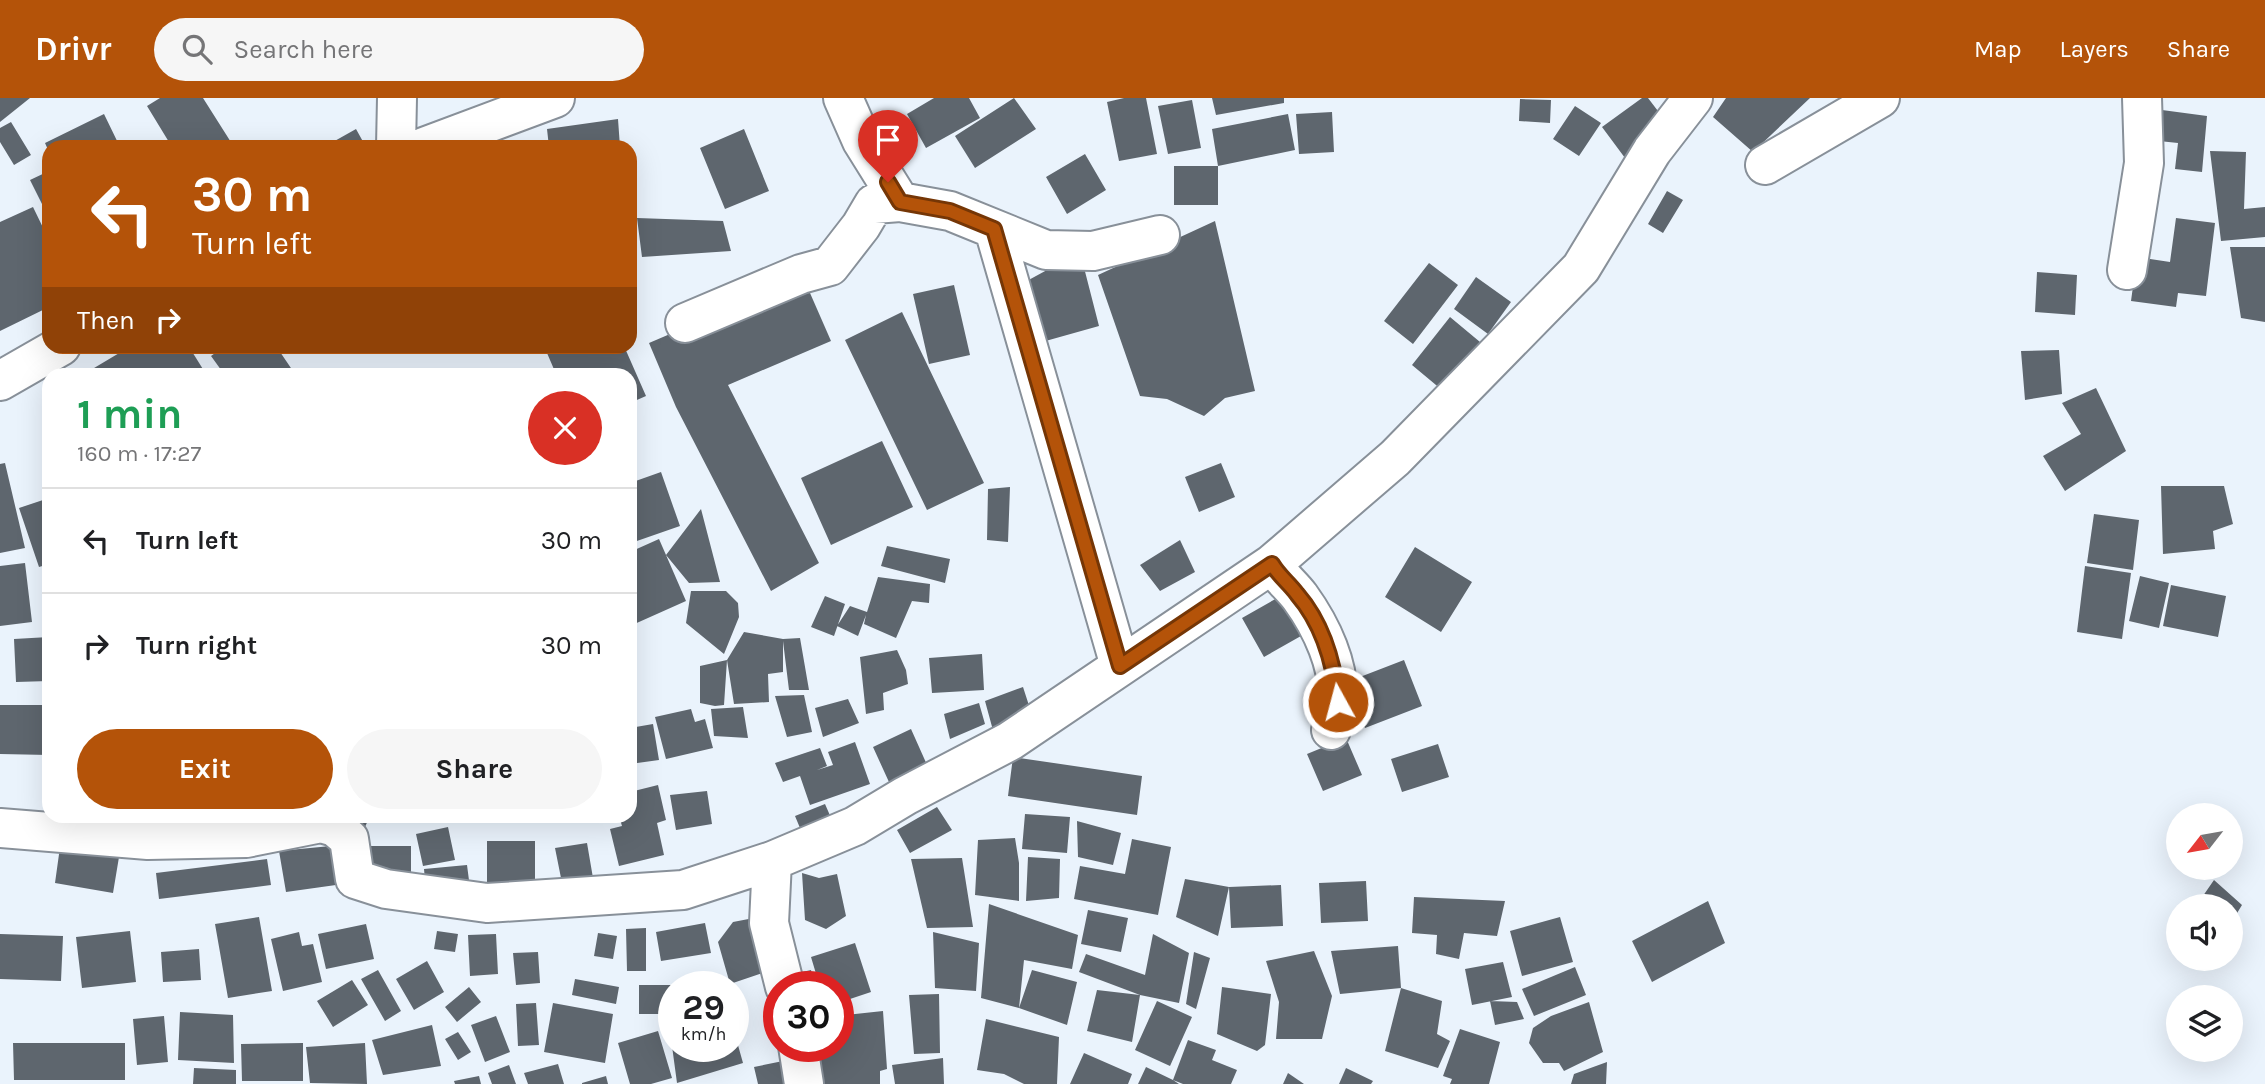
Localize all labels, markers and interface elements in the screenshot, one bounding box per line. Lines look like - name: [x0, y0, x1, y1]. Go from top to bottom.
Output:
- search box: [154, 18, 644, 81]
- text: Drivr: [35, 30, 112, 68]
- icon: search: [178, 30, 216, 68]
- text: Search here: [234, 34, 373, 65]
- text: Map: [1974, 35, 2022, 63]
- text: Layers: [2060, 35, 2129, 63]
- text: Share: [2167, 35, 2230, 63]
- pin: [858, 110, 918, 182]
- icon: arrive: [869, 121, 907, 159]
- text: 30 m: [192, 166, 312, 223]
- icon: left: [77, 168, 168, 259]
- text: Turn left: [192, 225, 312, 262]
- icon: right: [149, 301, 187, 339]
- text: Then: [77, 305, 135, 336]
- text: 1 min: [77, 389, 182, 439]
- button: close: [528, 391, 602, 465]
- text: 160 m · 17:27: [77, 440, 201, 467]
- icon: left: [77, 522, 115, 560]
- text: Turn left: [136, 525, 238, 556]
- text: 30 m: [541, 525, 602, 556]
- icon: right: [77, 627, 115, 665]
- text: Turn right: [136, 630, 257, 661]
- text: 30 m: [541, 630, 602, 661]
- position arrow: [1301, 665, 1375, 739]
- button: Exit: [77, 729, 333, 809]
- button: Share: [347, 729, 602, 809]
- north arrow: [2166, 803, 2244, 880]
- map controls: [2166, 803, 2243, 1062]
- button: sound: [2166, 894, 2243, 971]
- speed limit sign: 30: [763, 971, 854, 1062]
- button: layers: [2166, 985, 2243, 1062]
- text: 29: [682, 987, 725, 1028]
- text: km/h: [681, 1023, 726, 1045]

